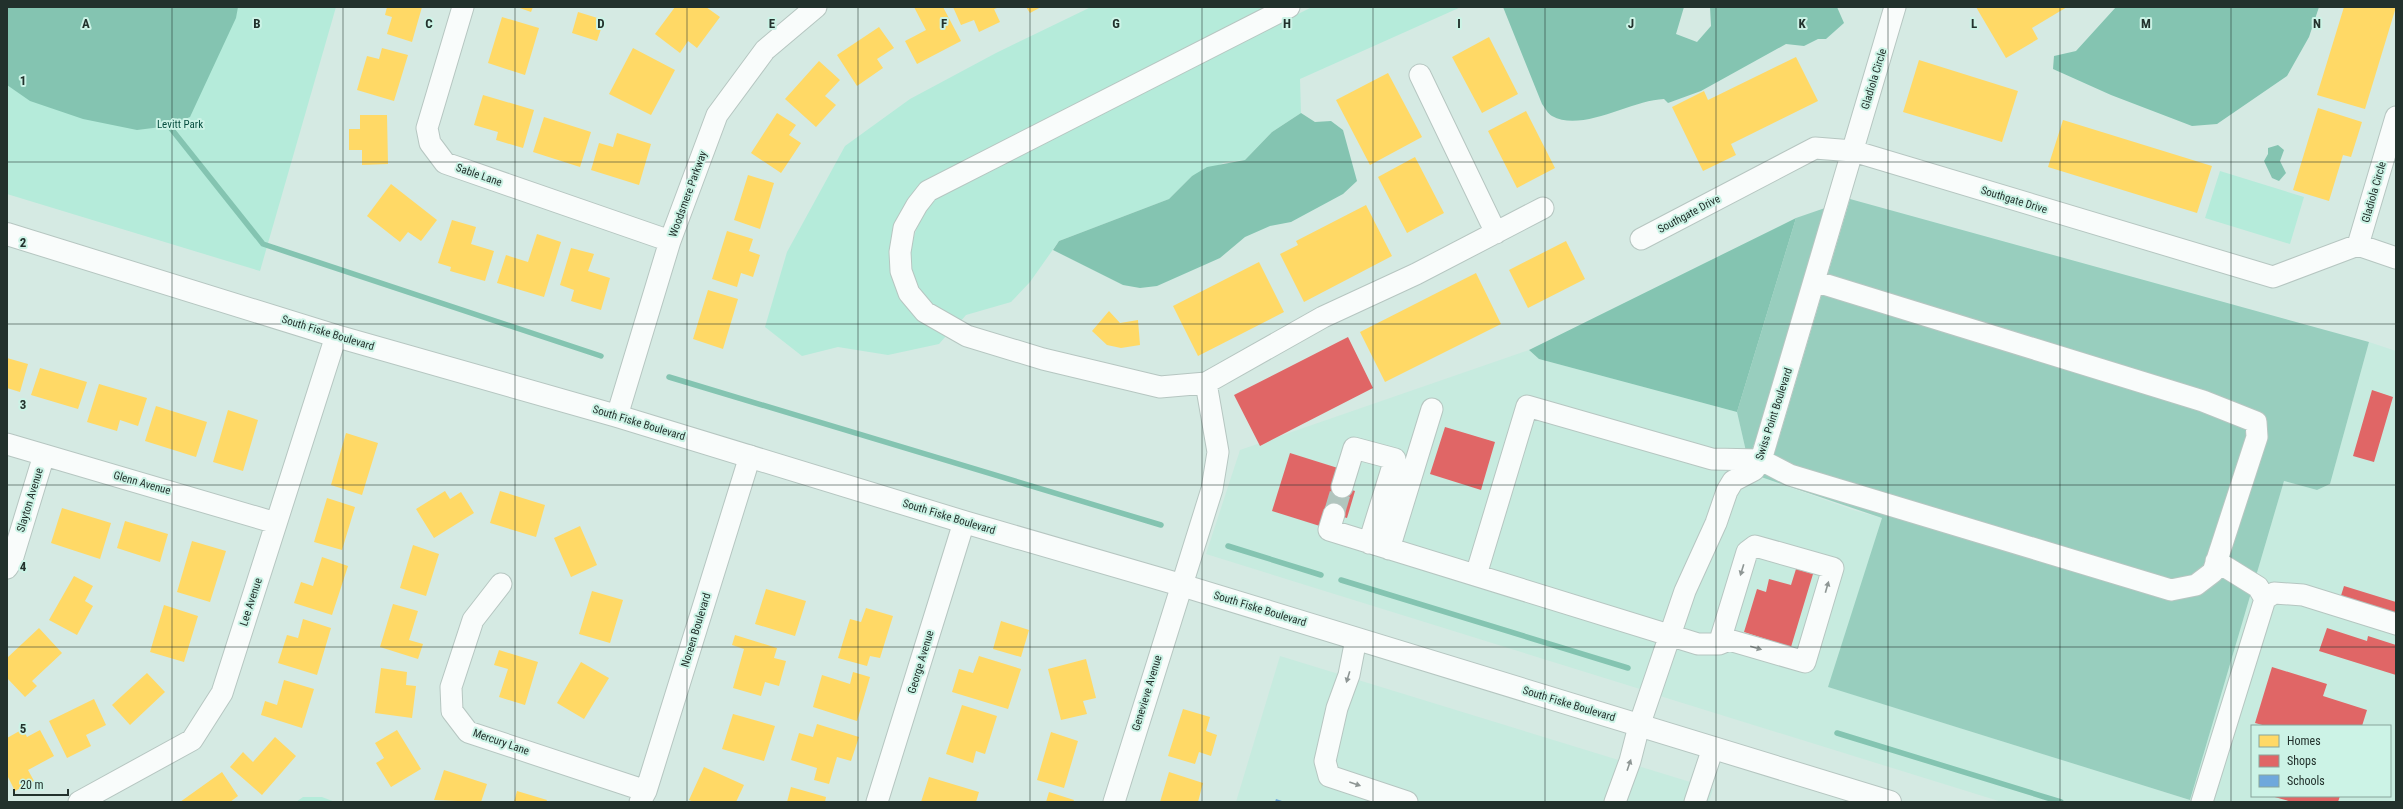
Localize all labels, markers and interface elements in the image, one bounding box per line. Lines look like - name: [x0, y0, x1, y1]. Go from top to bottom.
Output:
- text: A: [82, 16, 90, 31]
- text: B: [253, 16, 261, 31]
- text: C: [425, 16, 433, 31]
- text: D: [597, 16, 605, 31]
- text: E: [769, 16, 776, 31]
- text: F: [941, 16, 947, 31]
- text: G: [1112, 16, 1120, 31]
- text: H: [1283, 16, 1291, 31]
- text: I: [1457, 16, 1461, 31]
- text: J: [1628, 16, 1634, 31]
- text: K: [1798, 16, 1806, 31]
- text: L: [1971, 16, 1977, 31]
- text: M: [2141, 16, 2151, 31]
- text: N: [2313, 16, 2321, 31]
- street label: Gladiola Circle: [1859, 47, 1889, 111]
- text: 1: [20, 73, 26, 88]
- park label: Levitt Park: [157, 118, 203, 131]
- street label: Woodsmere Parkway: [666, 149, 710, 239]
- street label: Gladiola Circle: [2359, 160, 2389, 224]
- street label: Sable Lane: [454, 161, 504, 189]
- street label: Southgate Drive: [1979, 184, 2049, 216]
- street label: Southgate Drive: [1656, 192, 1722, 236]
- text: 2: [20, 235, 27, 250]
- street label: South Fiske Boulevard: [280, 313, 376, 353]
- street label: Swiss Point Boulevard: [1753, 366, 1795, 462]
- text: 3: [20, 397, 26, 412]
- street label: South Fiske Boulevard: [591, 403, 687, 443]
- street label: Slayton Avenue: [14, 466, 46, 534]
- street label: Glenn Avenue: [112, 469, 172, 497]
- street label: South Fiske Boulevard: [901, 497, 997, 537]
- text: 4: [20, 559, 27, 574]
- one-way arrow: [1739, 564, 1745, 576]
- street label: Lee Avenue: [237, 576, 265, 628]
- one-way arrow: [1824, 581, 1830, 593]
- street label: South Fiske Boulevard: [1212, 589, 1308, 629]
- street label: Noreen Boulevard: [679, 591, 713, 669]
- street label: George Avenue: [905, 629, 937, 695]
- one-way arrow: [1750, 645, 1762, 651]
- street label: Genevieve Avenue: [1129, 654, 1165, 732]
- one-way arrow: [1345, 671, 1351, 683]
- street label: South Fiske Boulevard: [1521, 684, 1617, 724]
- text: 5: [20, 721, 27, 736]
- legend: [2251, 725, 2391, 797]
- street label: Mercury Lane: [471, 726, 531, 758]
- text: Homes: [2287, 734, 2321, 748]
- text: Shops: [2287, 754, 2316, 768]
- one-way arrow: [1626, 759, 1632, 771]
- scale bar: [14, 771, 68, 797]
- text: Schools: [2287, 774, 2325, 788]
- text: 20 m: [20, 778, 44, 792]
- one-way arrow: [1350, 782, 1362, 788]

